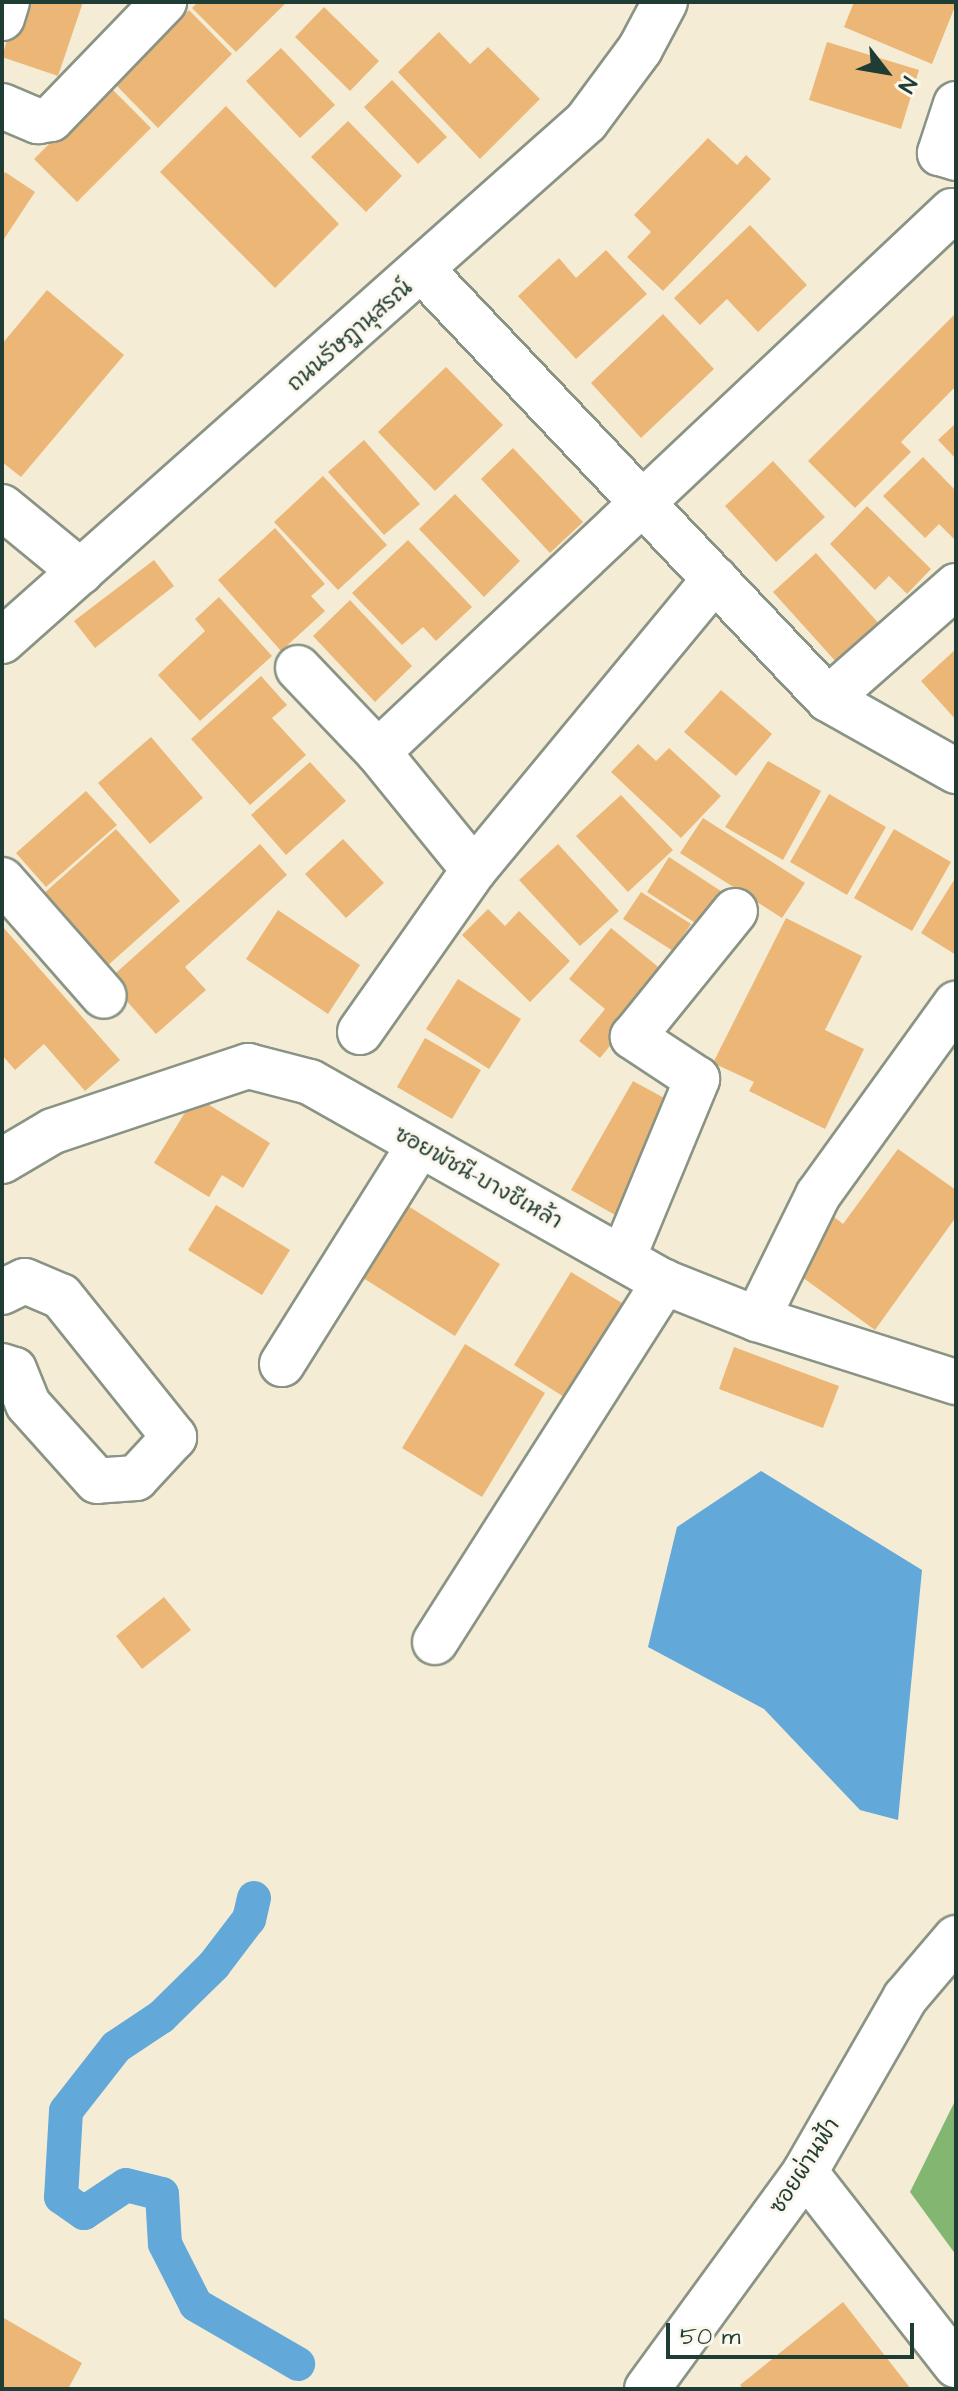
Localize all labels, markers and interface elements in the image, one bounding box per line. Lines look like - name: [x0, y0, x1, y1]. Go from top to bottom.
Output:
- north arrow: [846, 32, 926, 112]
- text: N: [890, 71, 924, 99]
- street label: ถนนรัษฎานุสรณ์: [282, 275, 418, 397]
- street label: ซอยพัชนี-บางชีเหล้า: [390, 1121, 566, 1235]
- street label: ซอยผ่านฟ้า: [764, 2113, 846, 2219]
- scale bar: [670, 2307, 918, 2357]
- text: 50 m: [680, 2320, 740, 2354]

